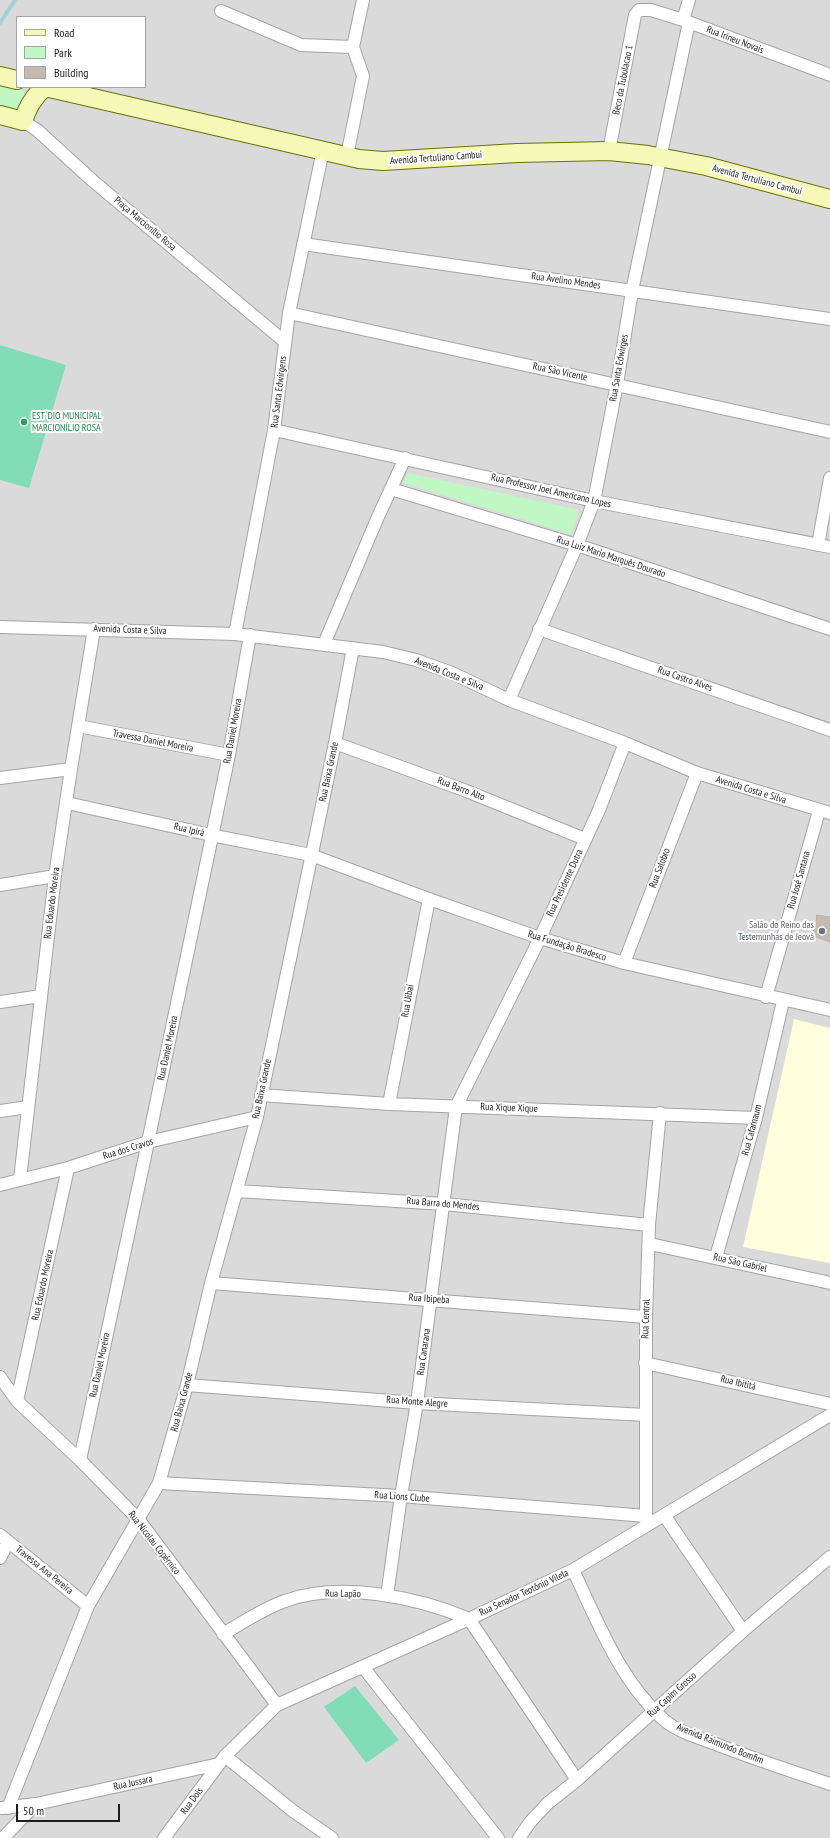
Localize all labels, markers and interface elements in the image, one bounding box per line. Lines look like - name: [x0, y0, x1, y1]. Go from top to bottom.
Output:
- legend: [16, 16, 146, 88]
- street label: Rua Irineu Novais: [705, 24, 765, 56]
- text: Road: [54, 25, 74, 40]
- street label: Beco da Tubulacao 1: [610, 44, 636, 116]
- text: Park: [54, 45, 72, 60]
- text: Building: [54, 65, 89, 80]
- street label: Avenida Tertuliano Cambuí: [390, 149, 482, 167]
- street label: Avenida Tertuliano Cambuí: [711, 162, 803, 198]
- street label: Praça Marcionílio Rosa: [111, 195, 179, 253]
- street label: Rua Avelino Mendes: [531, 270, 601, 292]
- street label: Rua Santa Edwirges: [607, 333, 631, 403]
- street label: Rua Santa Edwirgens: [269, 355, 289, 429]
- street label: Rua São Vicente: [532, 360, 588, 384]
- place label: EST´DIO MUNICIPAL MARCIONÍLIO ROSA: [32, 410, 102, 434]
- marker: EST´DIO MUNICIPAL MARCIONÍLIO ROSA: [19, 417, 29, 427]
- street label: Rua Professor Joel Americano Lopes: [490, 471, 612, 511]
- street label: Rua Luiz Mario Marquês Dourado: [555, 534, 667, 580]
- street label: Avenida Costa e Silva: [93, 623, 167, 637]
- street label: Avenida Costa e Silva: [413, 655, 485, 693]
- street label: Rua Castro Alves: [656, 664, 714, 694]
- street label: Rua Daniel Moreira: [221, 697, 245, 765]
- street label: Travessa Daniel Moreira: [112, 727, 194, 755]
- street label: Rua Baixa Grande: [317, 741, 341, 803]
- street label: Rua Barro Alto: [436, 774, 486, 804]
- street label: Avenida Costa e Silva: [714, 774, 788, 806]
- street label: Rua Ipirá: [173, 821, 205, 839]
- street label: Rua Salobro: [647, 846, 673, 890]
- street label: Rua Presidente Dutra: [544, 847, 586, 919]
- street label: Rua José Santana: [785, 850, 813, 910]
- street label: Rua Eduardo Moreira: [42, 866, 62, 940]
- place label: Salão do Reino das Testemunhas de Jeová: [738, 919, 814, 942]
- marker: Salão do Reino das Testemunhas de Jeová: [817, 926, 827, 936]
- street label: Rua Fundação Bradesco: [526, 928, 608, 964]
- street label: Rua Uibaí: [399, 984, 417, 1018]
- street label: Rua Daniel Moreira: [155, 1014, 181, 1082]
- street label: Rua Baixa Grande: [250, 1058, 274, 1120]
- street label: Rua Xique Xique: [480, 1101, 538, 1115]
- street label: Rua Cafarnaum: [739, 1103, 765, 1157]
- street label: Rua dos Cravos: [101, 1136, 155, 1162]
- street label: Rua Barra do Mendes: [406, 1195, 480, 1213]
- street label: Rua Eduardo Moreira: [30, 1248, 56, 1322]
- street label: Rua São Gabriel: [712, 1251, 768, 1275]
- street label: Rua Ibipeba: [408, 1292, 450, 1306]
- street label: Rua Central: [639, 1299, 653, 1339]
- street label: Rua Canarana: [415, 1328, 433, 1376]
- street label: Rua Daniel Moreira: [87, 1331, 113, 1399]
- street label: Rua Baixa Grande: [168, 1371, 196, 1433]
- street label: Rua Ibititá: [719, 1373, 757, 1393]
- street label: Rua Monte Alegre: [386, 1394, 448, 1410]
- street label: Rua Lions Clube: [374, 1489, 430, 1505]
- street label: Rua Nicolau Copérnico: [125, 1509, 183, 1577]
- street label: Travessa Ana Pereira: [13, 1543, 75, 1597]
- street label: Rua Senador Teotônio Vilela: [478, 1567, 570, 1619]
- street label: Rua Lapão: [325, 1588, 361, 1600]
- street label: Rua Capim Grosso: [645, 1670, 699, 1720]
- street label: Avenida Raimundo Bomfim: [675, 1721, 765, 1767]
- street label: Rua Jussara: [112, 1773, 154, 1793]
- street label: Rua Dois: [178, 1785, 206, 1817]
- scale bar: [18, 1796, 122, 1822]
- text: 50 m: [23, 1803, 44, 1818]

